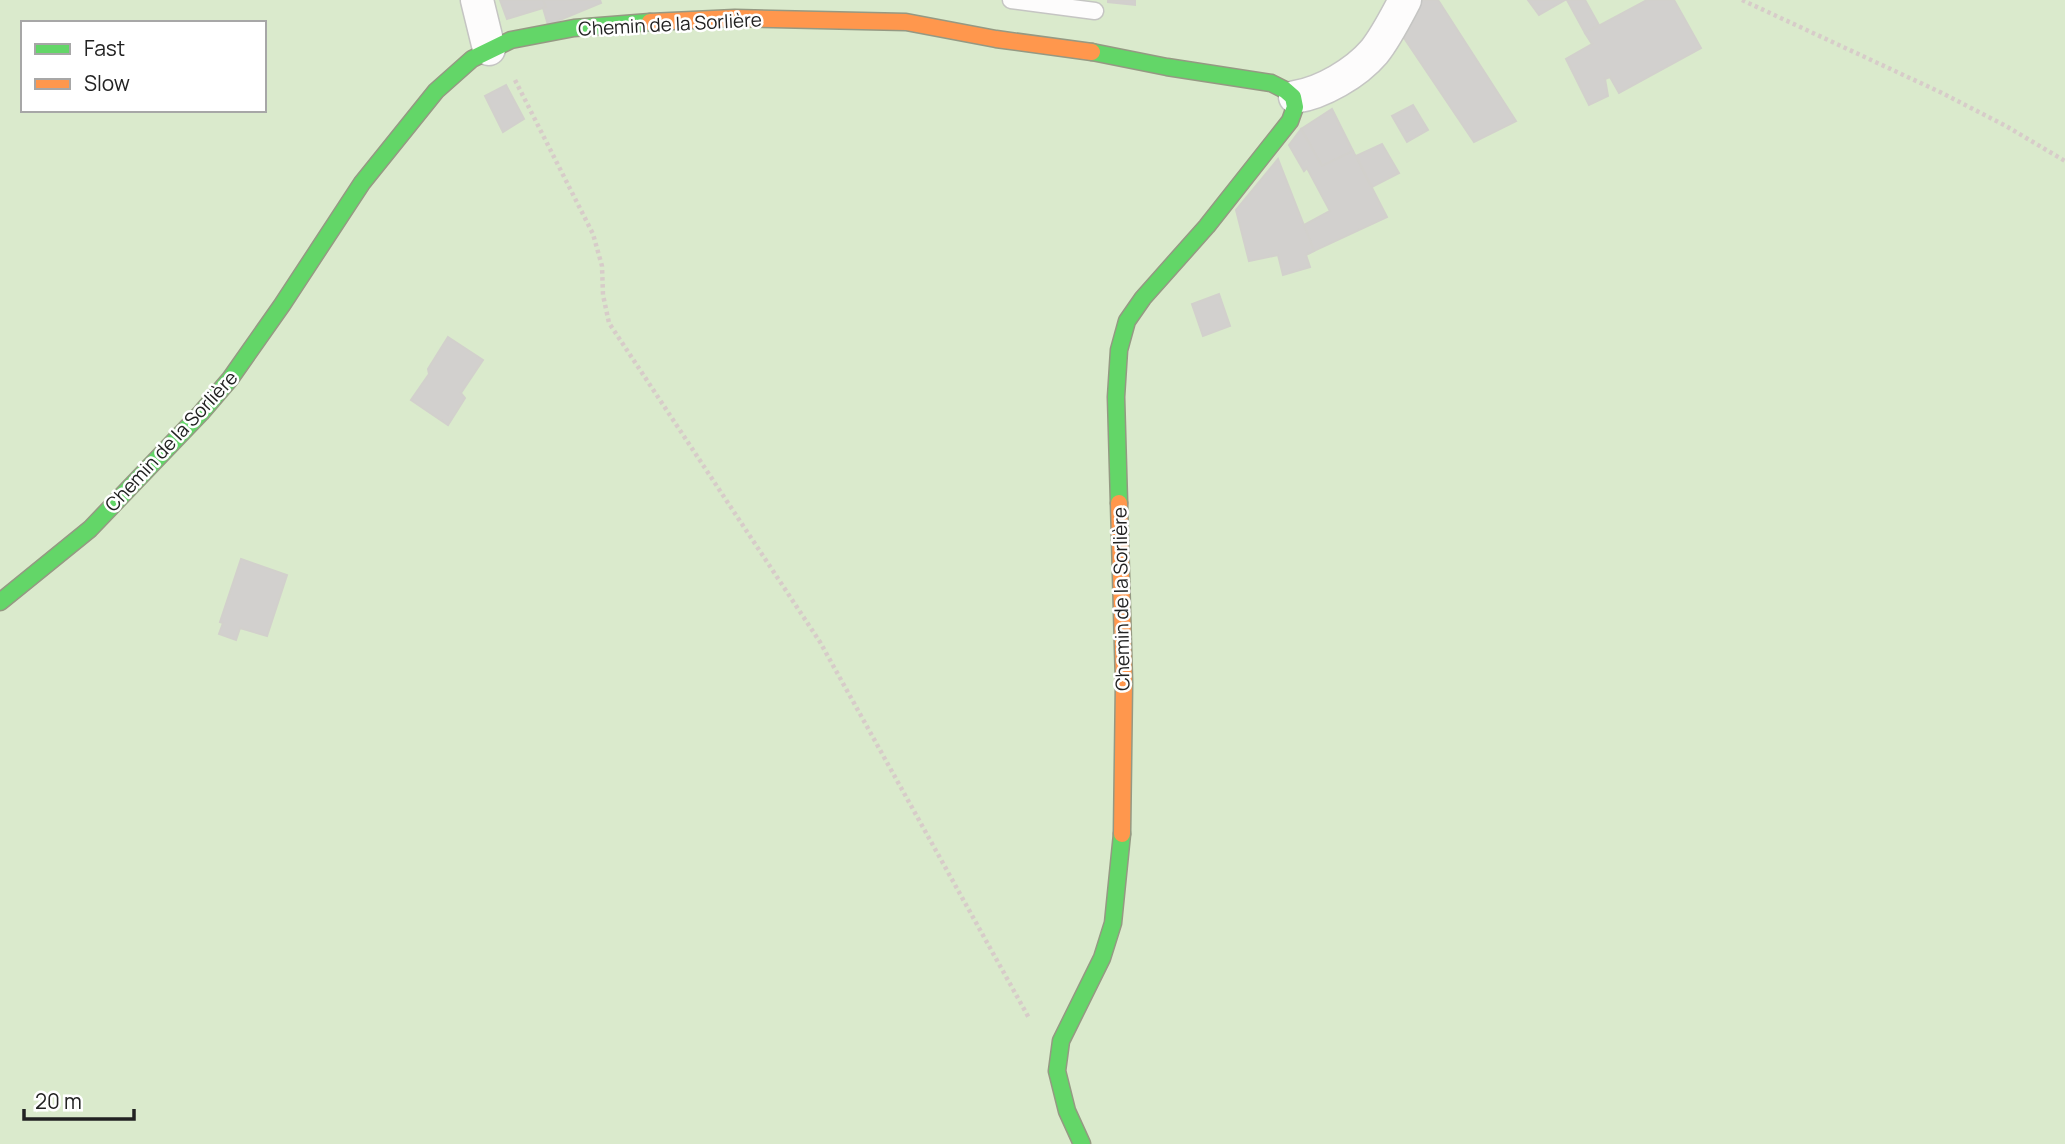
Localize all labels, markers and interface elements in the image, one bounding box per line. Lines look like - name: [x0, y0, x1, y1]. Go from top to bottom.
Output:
- street label: Chemin de la Sorlière: [578, 6, 762, 42]
- legend: [21, 21, 266, 112]
- text: Fast: [84, 34, 125, 62]
- text: Slow: [84, 69, 130, 97]
- street label: Chemin de la Sorlière: [99, 365, 243, 517]
- street label: Chemin de la Sorlière: [1106, 507, 1136, 691]
- scale bar: [24, 1078, 135, 1122]
- text: 20 m: [35, 1087, 82, 1115]

